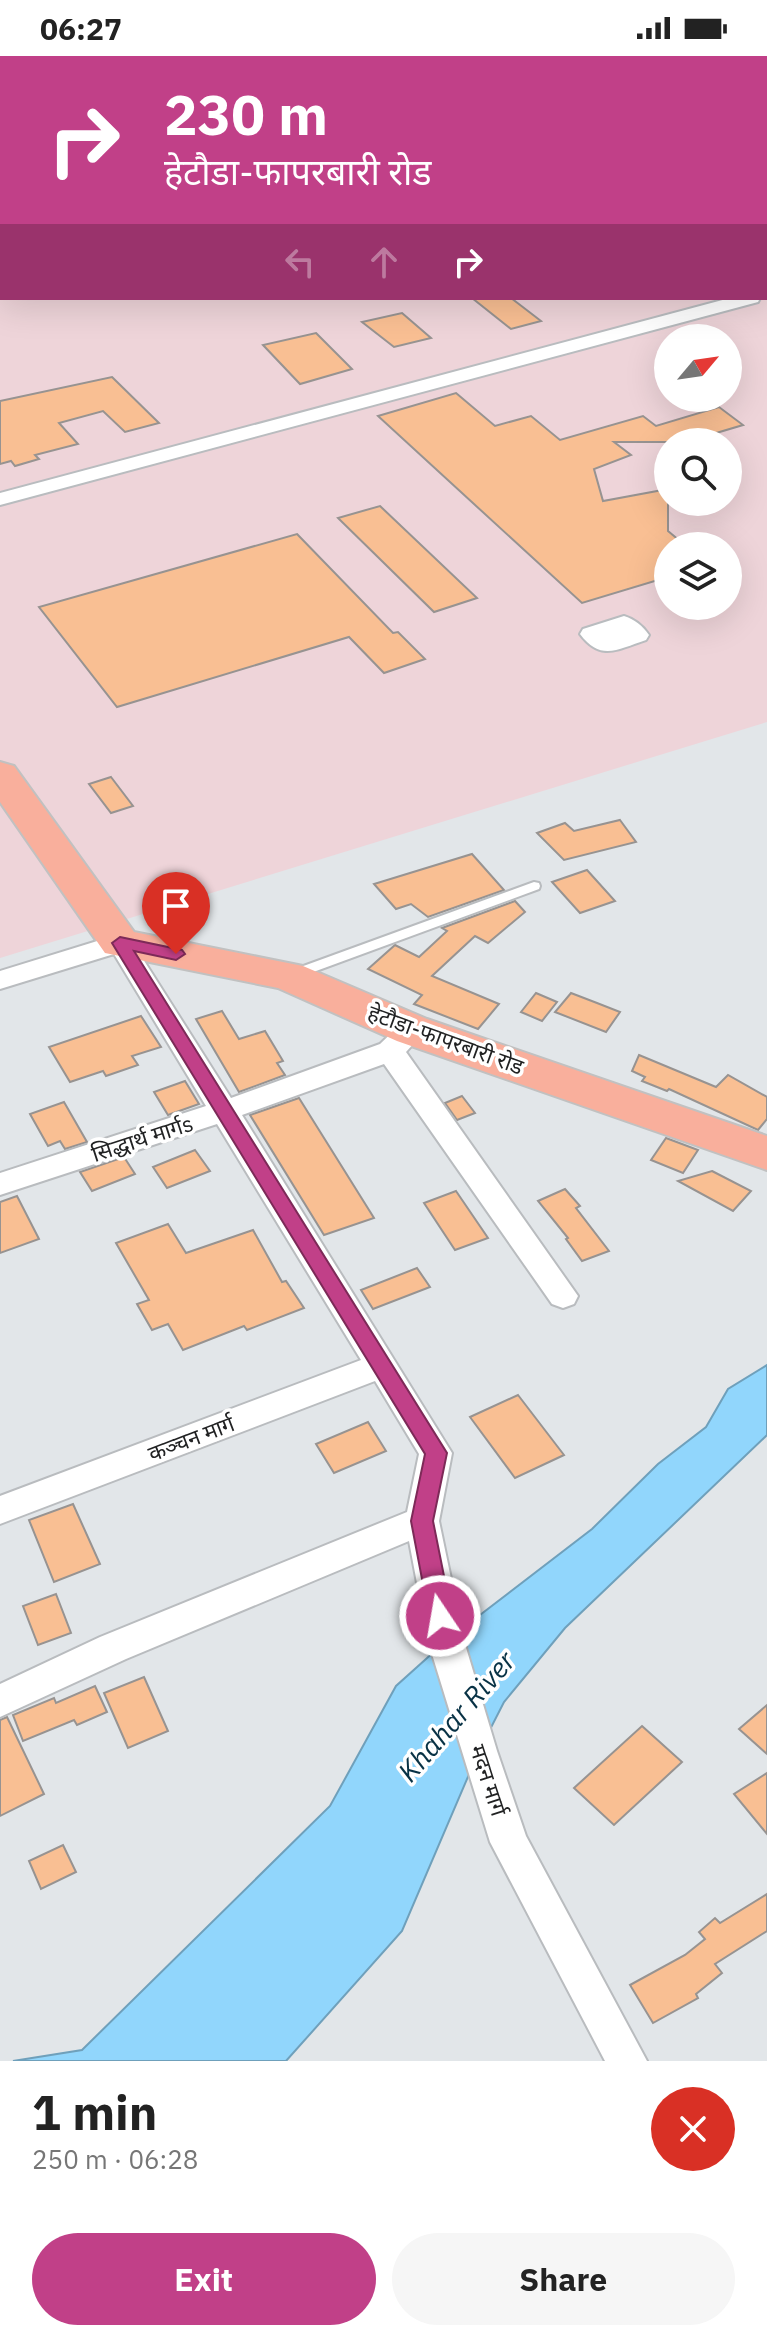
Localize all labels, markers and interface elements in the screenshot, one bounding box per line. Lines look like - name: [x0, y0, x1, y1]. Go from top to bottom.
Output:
- text: 06:27: [40, 9, 122, 48]
- text: 230 m: [164, 78, 328, 150]
- icon: right: [32, 88, 136, 192]
- text: हेटौडा-फापरबारी रोड: [164, 148, 432, 195]
- icon: left: [278, 240, 322, 284]
- icon: ahead: [362, 240, 406, 284]
- icon: right: [446, 240, 490, 284]
- north arrow: [654, 324, 742, 412]
- map controls: [654, 324, 742, 620]
- button: search: [654, 428, 742, 516]
- button: layers: [654, 532, 742, 620]
- pin: [142, 872, 210, 954]
- icon: arrive: [154, 884, 198, 928]
- street label: हेटौडा-फापरबारी रोड: [364, 997, 528, 1081]
- street label: सिद्धार्थ मार्गs: [88, 1108, 196, 1168]
- street label: कञ्चन मार्ग: [144, 1408, 239, 1468]
- position arrow: [398, 1574, 482, 1658]
- water label: Khahar River: [389, 1642, 523, 1789]
- street label: मदन मार्ग: [464, 1741, 514, 1820]
- text: 1 min: [32, 2081, 157, 2143]
- button: close: [651, 2087, 735, 2171]
- text: 250 m · 06:28: [32, 2142, 198, 2176]
- button: Exit: [32, 2233, 376, 2325]
- button: Share: [392, 2233, 735, 2325]

